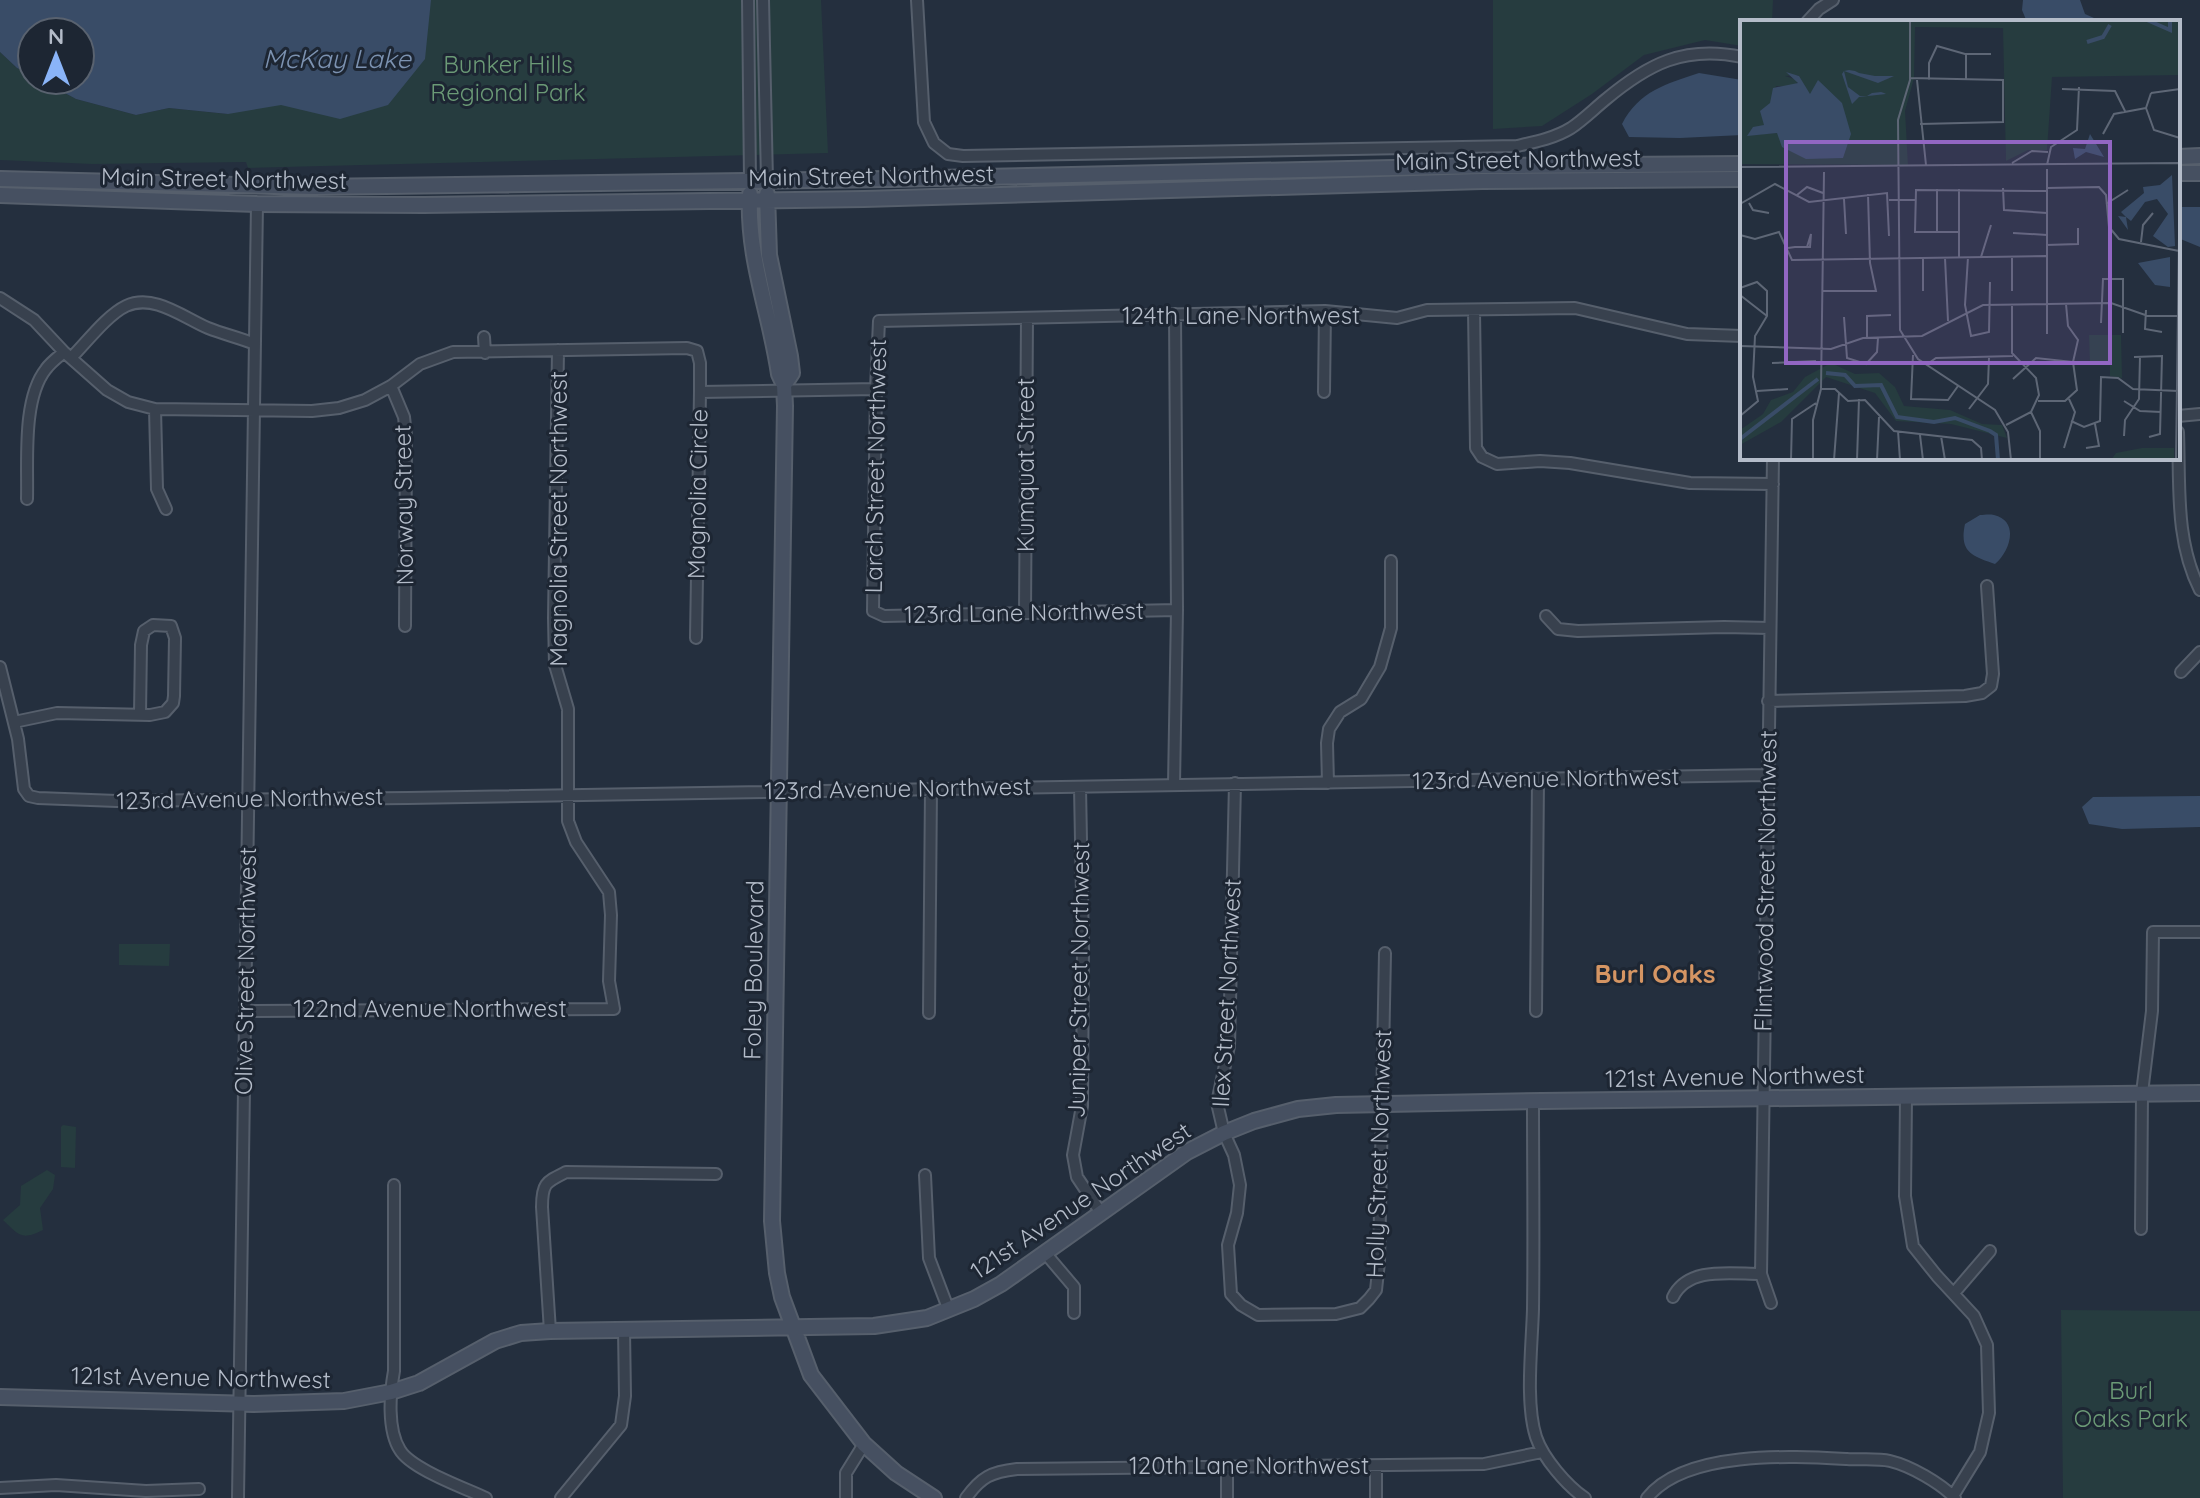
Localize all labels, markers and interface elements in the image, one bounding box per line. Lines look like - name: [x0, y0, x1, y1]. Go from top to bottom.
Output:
- north arrow: [16, 16, 96, 96]
- inset map: [1740, 20, 2180, 460]
- text: N: [48, 22, 64, 50]
- water label: McKay Lake: [263, 42, 412, 75]
- park label: Bunker Hills Regional Park: [430, 49, 586, 107]
- street label: Main Street Northwest: [1395, 142, 1641, 176]
- street label: Main Street Northwest: [748, 158, 994, 192]
- street label: Main Street Northwest: [101, 161, 347, 195]
- street label: 124th Lane Northwest: [1122, 300, 1360, 330]
- street label: Larch Street Northwest: [858, 338, 892, 594]
- street label: Magnolia Street Northwest: [543, 371, 573, 667]
- street label: Kumquat Street: [1010, 378, 1040, 552]
- street label: Magnolia Circle: [681, 409, 713, 579]
- street label: Norway Street: [387, 424, 419, 586]
- street label: 123rd Lane Northwest: [904, 595, 1144, 629]
- street label: Flintwood Street Northwest: [1747, 730, 1783, 1032]
- street label: 123rd Avenue Northwest: [1412, 761, 1680, 795]
- street label: 123rd Avenue Northwest: [764, 771, 1032, 805]
- street label: 123rd Avenue Northwest: [116, 781, 384, 815]
- street label: Juniper Street Northwest: [1061, 842, 1095, 1118]
- street label: Olive Street Northwest: [228, 847, 262, 1095]
- street label: Ilex Street Northwest: [1205, 878, 1247, 1108]
- street label: Foley Boulevard: [736, 880, 770, 1060]
- district label: Burl Oaks: [1594, 957, 1716, 990]
- street label: 122nd Avenue Northwest: [293, 993, 567, 1023]
- street label: Holly Street Northwest: [1359, 1029, 1397, 1279]
- street label: 121st Avenue Northwest: [1605, 1059, 1865, 1093]
- street label: 121st Avenue Northwest: [964, 1115, 1196, 1285]
- street label: 121st Avenue Northwest: [71, 1360, 331, 1394]
- park label: Burl Oaks Park: [2074, 1375, 2188, 1433]
- street label: 120th Lane Northwest: [1129, 1450, 1369, 1480]

